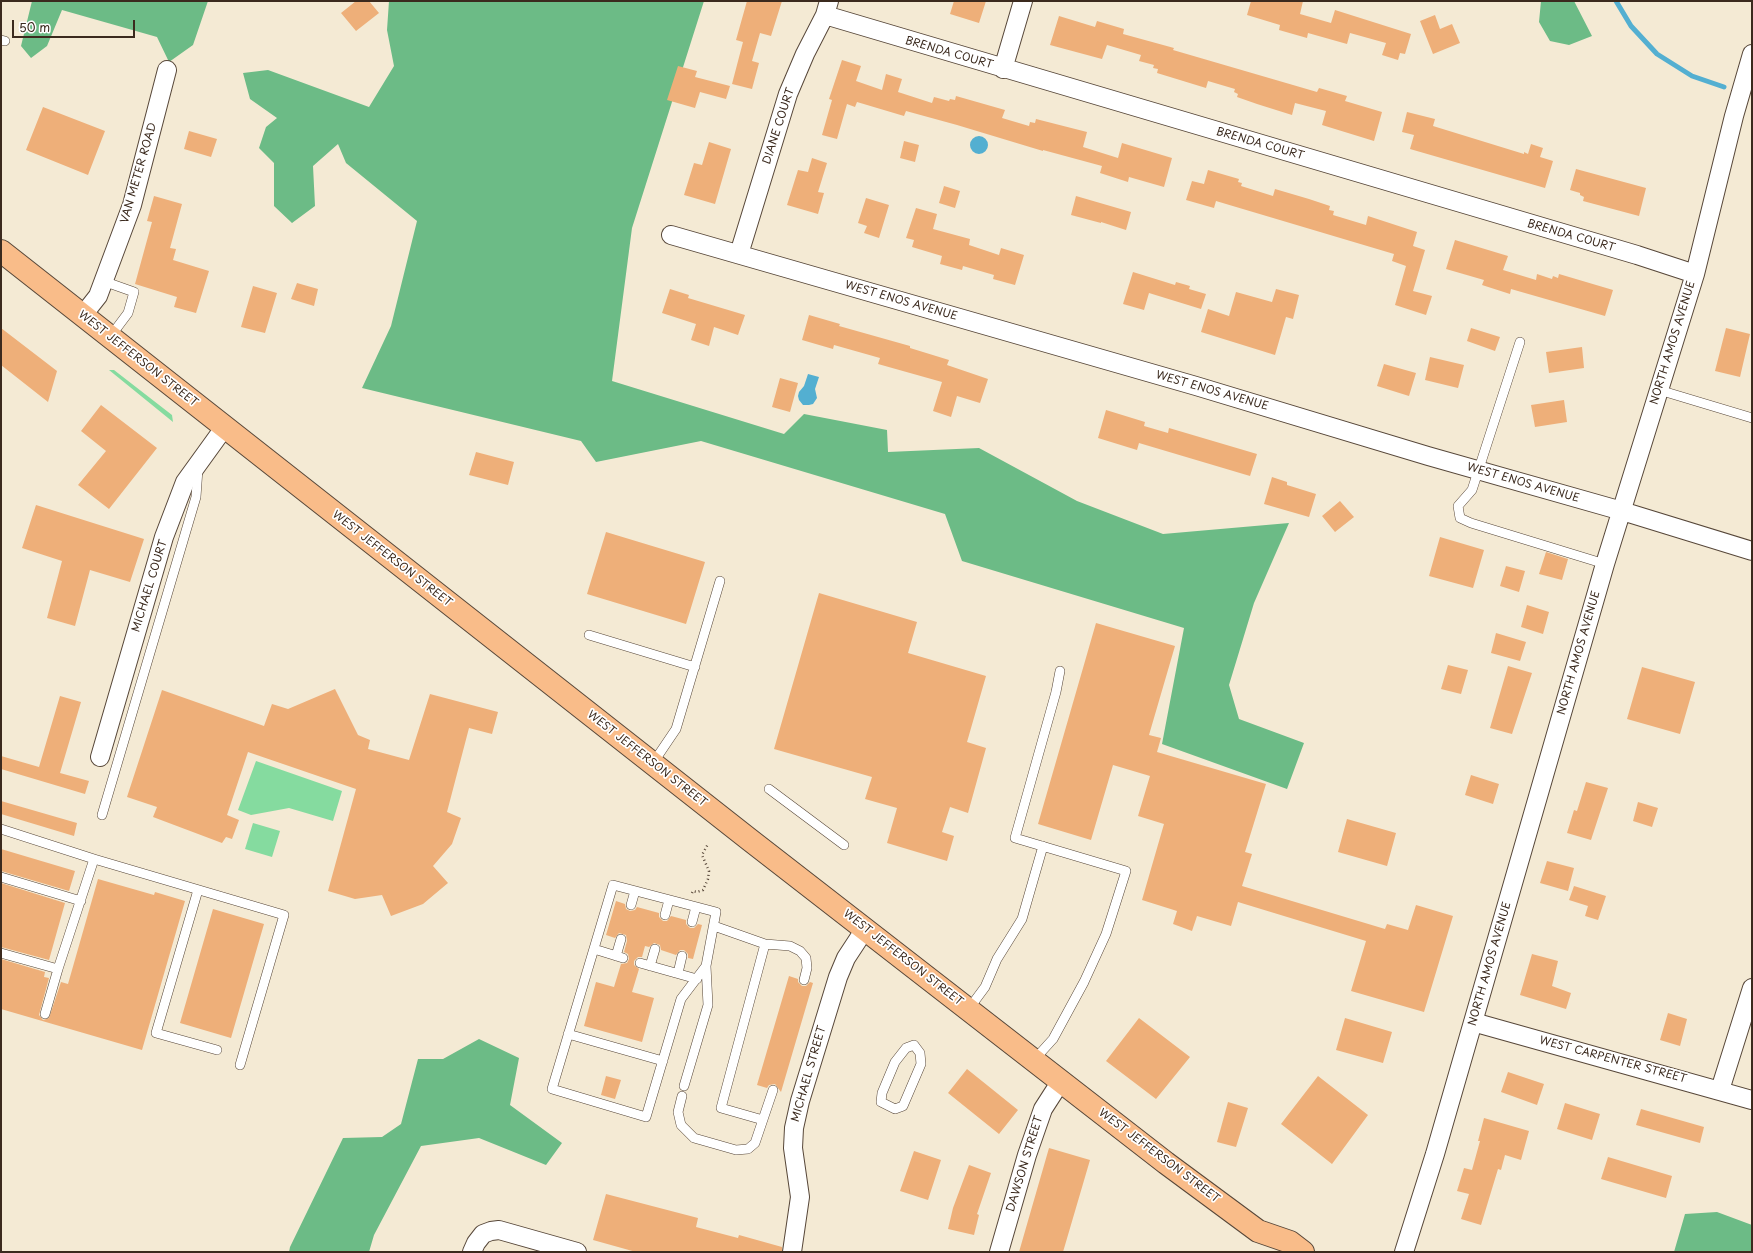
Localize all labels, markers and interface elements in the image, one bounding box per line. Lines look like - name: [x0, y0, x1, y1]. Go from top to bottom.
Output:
- scale bar: [14, 12, 137, 38]
- text: 50 m: [19, 18, 50, 36]
- street label: BRENDA COURT: [904, 34, 994, 72]
- street label: DIANE COURT: [760, 86, 798, 166]
- street label: VAN METER ROAD: [118, 121, 160, 225]
- street label: BRENDA COURT: [1215, 125, 1305, 163]
- street label: BRENDA COURT: [1526, 217, 1616, 255]
- street label: WEST ENOS AVENUE: [843, 279, 959, 323]
- street label: NORTH AMOS AVENUE: [1648, 280, 1698, 406]
- street label: WEST JEFFERSON STREET: [76, 308, 200, 410]
- street label: WEST ENOS AVENUE: [1154, 369, 1270, 413]
- street label: WEST ENOS AVENUE: [1465, 461, 1581, 505]
- street label: WEST JEFFERSON STREET: [330, 508, 454, 610]
- street label: MICHAEL COURT: [130, 538, 170, 634]
- street label: NORTH AMOS AVENUE: [1555, 589, 1603, 717]
- street label: WEST JEFFERSON STREET: [585, 708, 709, 810]
- street label: NORTH AMOS AVENUE: [1466, 900, 1514, 1028]
- street label: WEST JEFFERSON STREET: [841, 907, 965, 1009]
- street label: MICHAEL STREET: [789, 1024, 829, 1124]
- street label: WEST CARPENTER STREET: [1538, 1034, 1688, 1086]
- street label: WEST JEFFERSON STREET: [1096, 1106, 1222, 1206]
- street label: DAWSON STREET: [1004, 1114, 1046, 1214]

